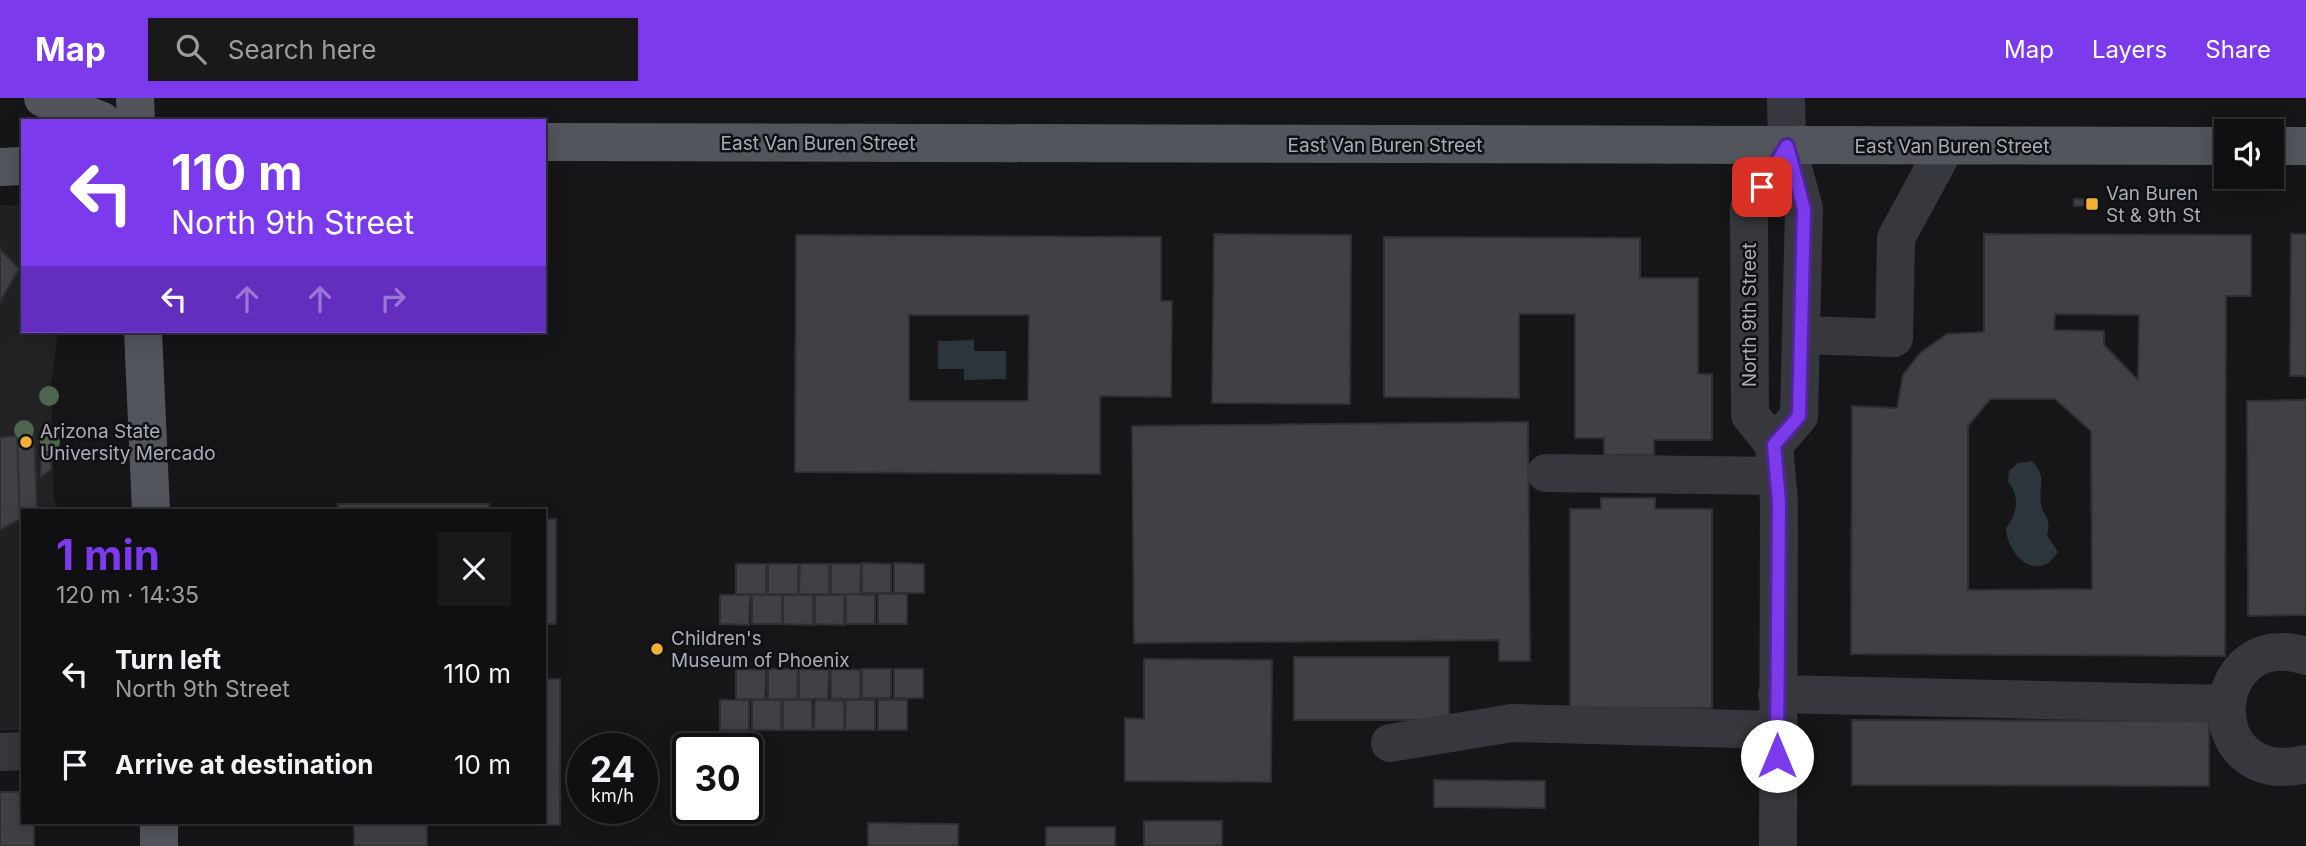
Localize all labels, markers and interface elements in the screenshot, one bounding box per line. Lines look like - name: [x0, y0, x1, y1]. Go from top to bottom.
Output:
- search box: [148, 18, 638, 81]
- text: Map: [35, 29, 106, 69]
- icon: search: [172, 30, 210, 68]
- text: Search here: [228, 34, 376, 65]
- text: Map: [2004, 35, 2054, 64]
- text: Layers: [2092, 35, 2167, 64]
- text: Share: [2205, 35, 2271, 64]
- map controls: [2214, 119, 2284, 189]
- button: sound: [2214, 119, 2284, 189]
- street label: East Van Buren Street: [721, 132, 915, 155]
- street label: East Van Buren Street: [1288, 134, 1482, 157]
- street label: East Van Buren Street: [1855, 135, 2049, 158]
- text: 110 m: [171, 143, 303, 202]
- icon: left: [56, 147, 147, 238]
- pin: [1732, 157, 1792, 217]
- icon: arrive: [1743, 168, 1781, 206]
- place label: Van Buren St & 9th St: [2106, 182, 2201, 227]
- marker: Van Buren St & 9th St: [2084, 196, 2100, 212]
- text: North 9th Street: [171, 203, 414, 242]
- street label: North 9th Street: [1738, 243, 1761, 387]
- icon: left: [155, 280, 193, 318]
- icon: ahead: [228, 280, 266, 318]
- icon: ahead: [301, 280, 339, 318]
- icon: right: [374, 280, 412, 318]
- place label: Arizona State University Mercado: [40, 420, 216, 465]
- marker: Arizona State University Mercado: [18, 434, 34, 450]
- text: 1 min: [56, 529, 160, 580]
- button: close: [437, 532, 511, 606]
- text: 120 m · 14:35: [56, 581, 199, 609]
- place label: Children's Museum of Phoenix: [671, 627, 850, 672]
- marker: Children's Museum of Phoenix: [649, 641, 665, 657]
- text: Turn left: [115, 644, 221, 675]
- icon: left: [56, 655, 94, 693]
- text: 110 m: [443, 658, 511, 689]
- text: North 9th Street: [115, 675, 290, 703]
- position arrow: [1740, 719, 1814, 793]
- speed limit sign: 30: [672, 733, 763, 824]
- icon: arrive: [56, 746, 94, 784]
- text: 24: [590, 748, 635, 790]
- text: Arrive at destination: [115, 749, 374, 780]
- text: 10 m: [454, 749, 511, 780]
- text: km/h: [591, 785, 634, 806]

